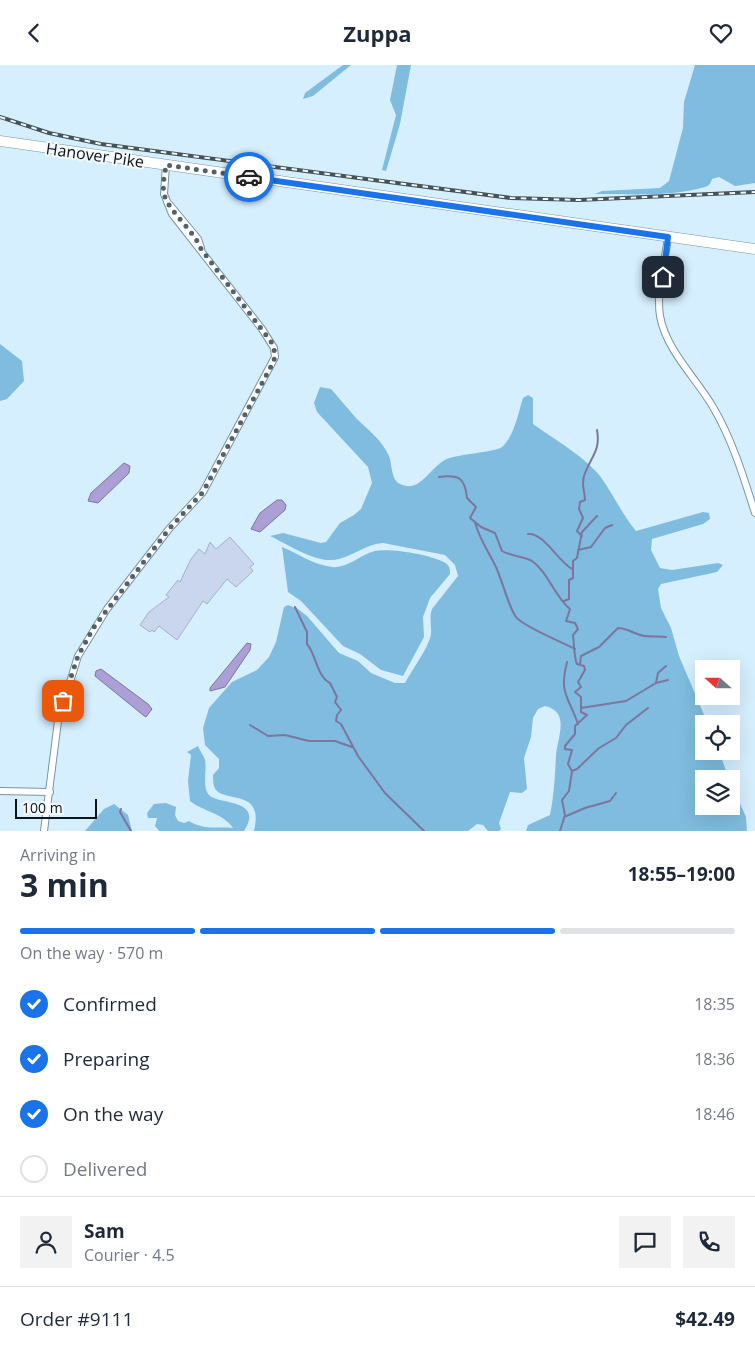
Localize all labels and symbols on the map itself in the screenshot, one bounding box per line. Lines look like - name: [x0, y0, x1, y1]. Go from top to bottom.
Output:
- street label: Hanover Pike: [45, 137, 145, 173]
- courier: [224, 152, 274, 202]
- pin: [642, 256, 684, 298]
- north arrow: [695, 660, 740, 705]
- pin: [42, 680, 84, 722]
- scale bar: [15, 796, 98, 819]

